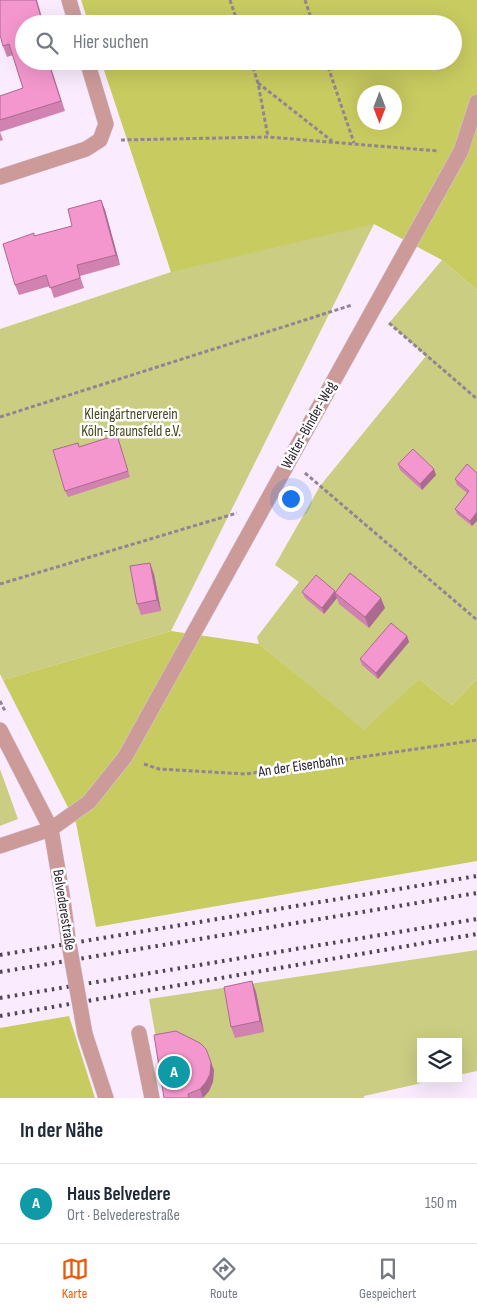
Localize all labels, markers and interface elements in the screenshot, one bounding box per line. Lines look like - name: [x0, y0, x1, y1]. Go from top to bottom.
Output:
- search box: [15, 15, 462, 70]
- icon: search: [33, 29, 61, 57]
- text: Hier suchen: [73, 31, 149, 54]
- north arrow: [357, 85, 402, 130]
- street label: Walter-Binder-Weg: [277, 378, 341, 472]
- park label: Kleingärtnerverein Köln-Braunsfeld e.V.: [81, 405, 181, 441]
- your location: [278, 486, 304, 512]
- street label: An der Eisenbahn: [256, 751, 345, 782]
- street label: Belvederestraße: [48, 868, 80, 952]
- map controls: [417, 1038, 462, 1083]
- button: layers: [417, 1038, 462, 1083]
- pin: A: [158, 1053, 190, 1091]
- text: In der Nähe: [20, 1118, 103, 1143]
- text: Haus Belvedere: [67, 1183, 171, 1206]
- text: A: [32, 1194, 40, 1213]
- text: 150 m: [425, 1194, 457, 1213]
- text: Ort · Belvederestraße: [67, 1206, 180, 1225]
- tab: Karte: [61, 1255, 89, 1302]
- tab: Route: [210, 1255, 238, 1302]
- tab: Gespeichert: [359, 1255, 416, 1302]

